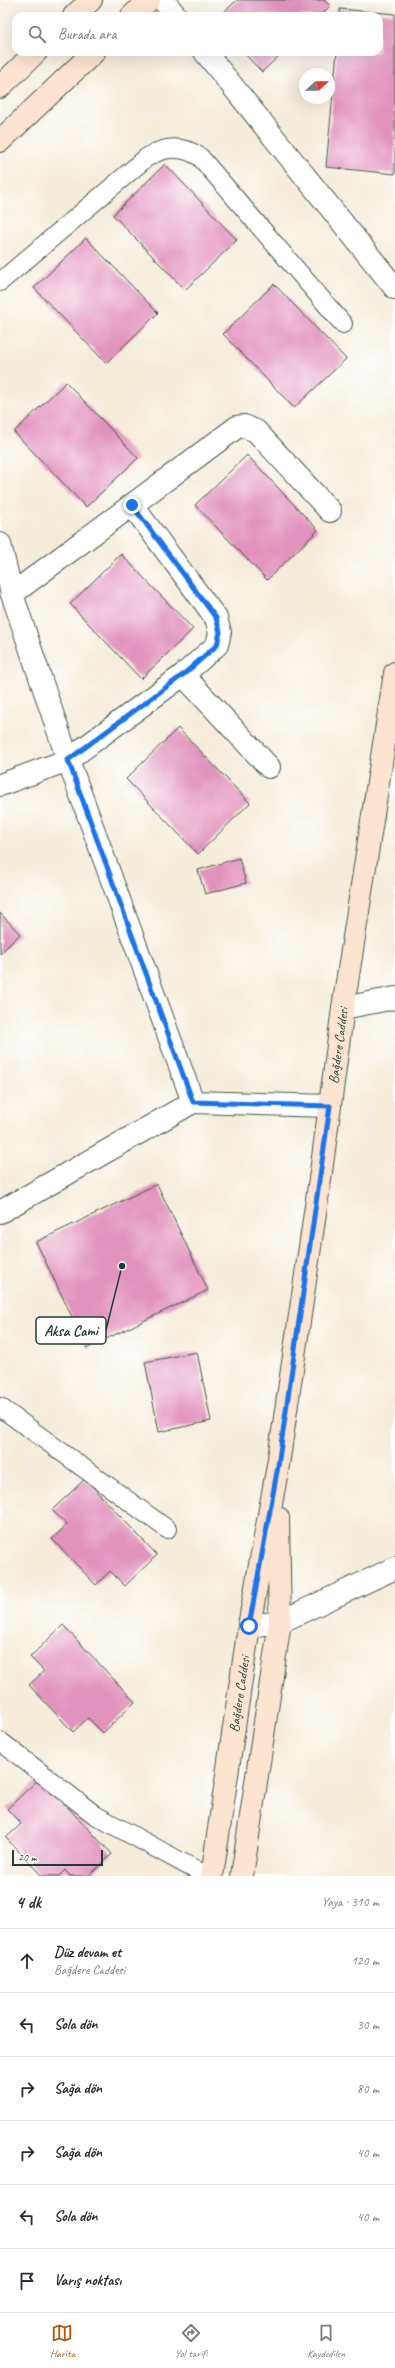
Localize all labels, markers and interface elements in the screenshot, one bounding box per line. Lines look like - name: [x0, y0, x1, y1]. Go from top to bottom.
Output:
- search box: [12, 12, 383, 56]
- icon: search: [26, 23, 48, 45]
- text: Burada ara: [58, 25, 116, 44]
- north arrow: [299, 68, 335, 104]
- route end: [123, 496, 141, 514]
- street label: Bağdere Caddesi: [325, 1004, 352, 1085]
- callout: Aksa Cami: [36, 1317, 106, 1344]
- text: Aksa Cami: [44, 1322, 100, 1341]
- route start: [240, 1617, 258, 1635]
- street label: Bağdere Caddesi: [225, 1652, 254, 1733]
- scale bar: [12, 1848, 103, 1867]
- text: 20 m: [18, 1850, 37, 1864]
- text: 4 dk: [16, 1892, 41, 1913]
- text: Yaya · 310 m: [322, 1894, 379, 1910]
- text: Düz devam et: [54, 1943, 121, 1962]
- icon: ahead: [16, 1950, 38, 1972]
- text: 120 m: [351, 1953, 379, 1969]
- text: Bağdere Caddesi: [54, 1962, 125, 1978]
- icon: left: [16, 2014, 38, 2036]
- text: Sola dön: [54, 2015, 97, 2034]
- text: 30 m: [357, 2017, 379, 2033]
- icon: right: [16, 2078, 38, 2100]
- text: Sağa dön: [54, 2079, 102, 2098]
- text: 80 m: [357, 2081, 379, 2097]
- icon: right: [16, 2142, 38, 2164]
- text: Sağa dön: [54, 2143, 102, 2162]
- text: 40 m: [357, 2145, 379, 2161]
- icon: left: [16, 2206, 38, 2228]
- text: Sola dön: [54, 2207, 97, 2226]
- text: 40 m: [357, 2209, 379, 2225]
- icon: arrive: [16, 2270, 38, 2292]
- text: Varış noktası: [54, 2271, 121, 2290]
- tab: Harita: [50, 2322, 75, 2360]
- tab: Yol tarifi: [175, 2322, 207, 2360]
- tab: Kaydedilen: [307, 2322, 345, 2360]

